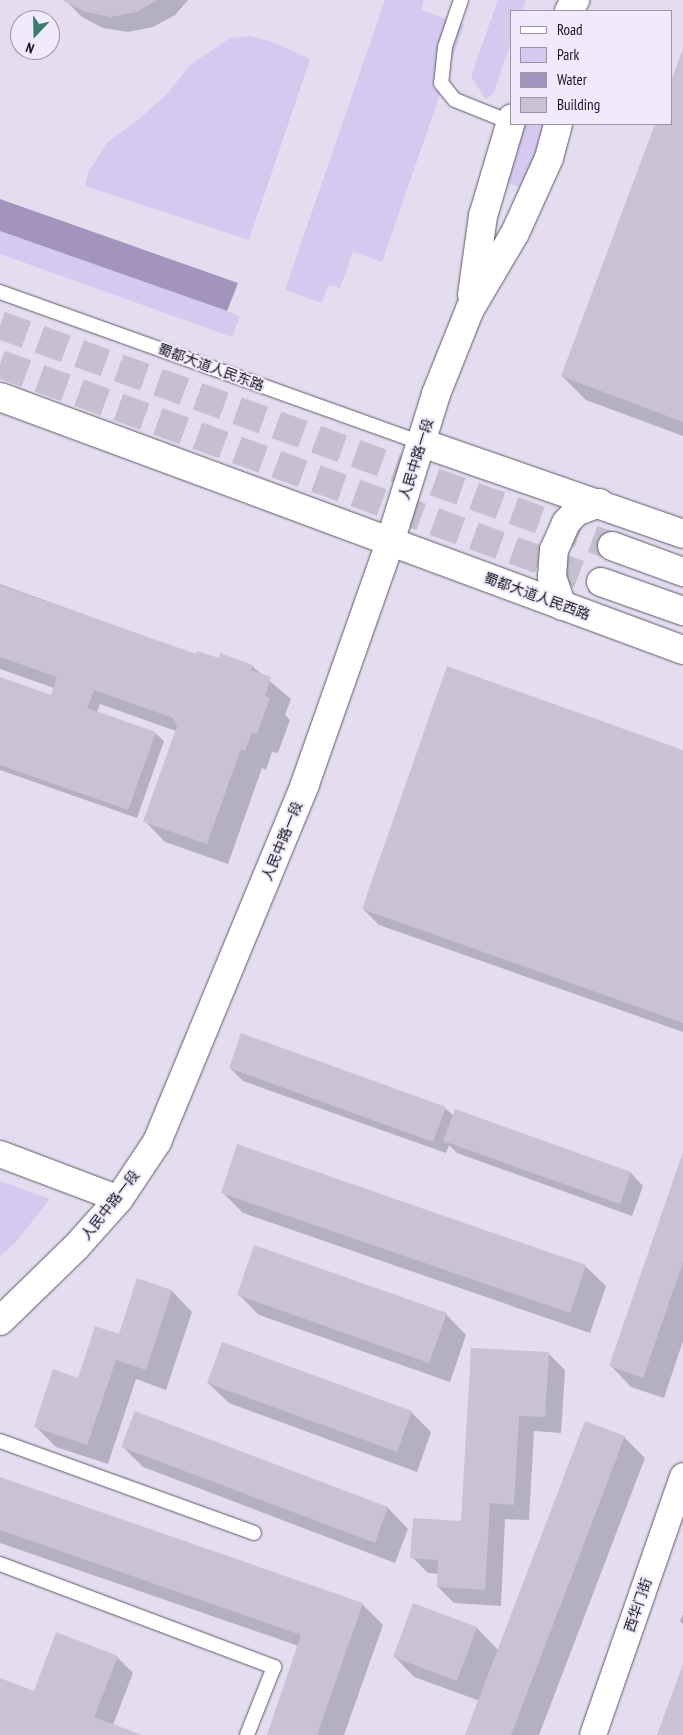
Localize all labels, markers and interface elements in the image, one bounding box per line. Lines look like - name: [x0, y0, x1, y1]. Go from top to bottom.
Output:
- north arrow: [10, 10, 60, 60]
- legend: [510, 10, 673, 125]
- text: Road: [557, 20, 583, 39]
- text: N: [23, 38, 37, 58]
- text: Park: [557, 45, 579, 64]
- text: Water: [557, 70, 587, 89]
- text: Building: [557, 95, 600, 114]
- street label: 蜀都大道人民东路: [156, 340, 266, 394]
- street label: 人民中路一段: [396, 416, 436, 502]
- street label: 蜀都大道人民西路: [482, 569, 592, 623]
- street label: 人民中路一段: [258, 799, 306, 883]
- street label: 人民中路一段: [78, 1167, 142, 1243]
- street label: 西华门街: [621, 1576, 655, 1634]

